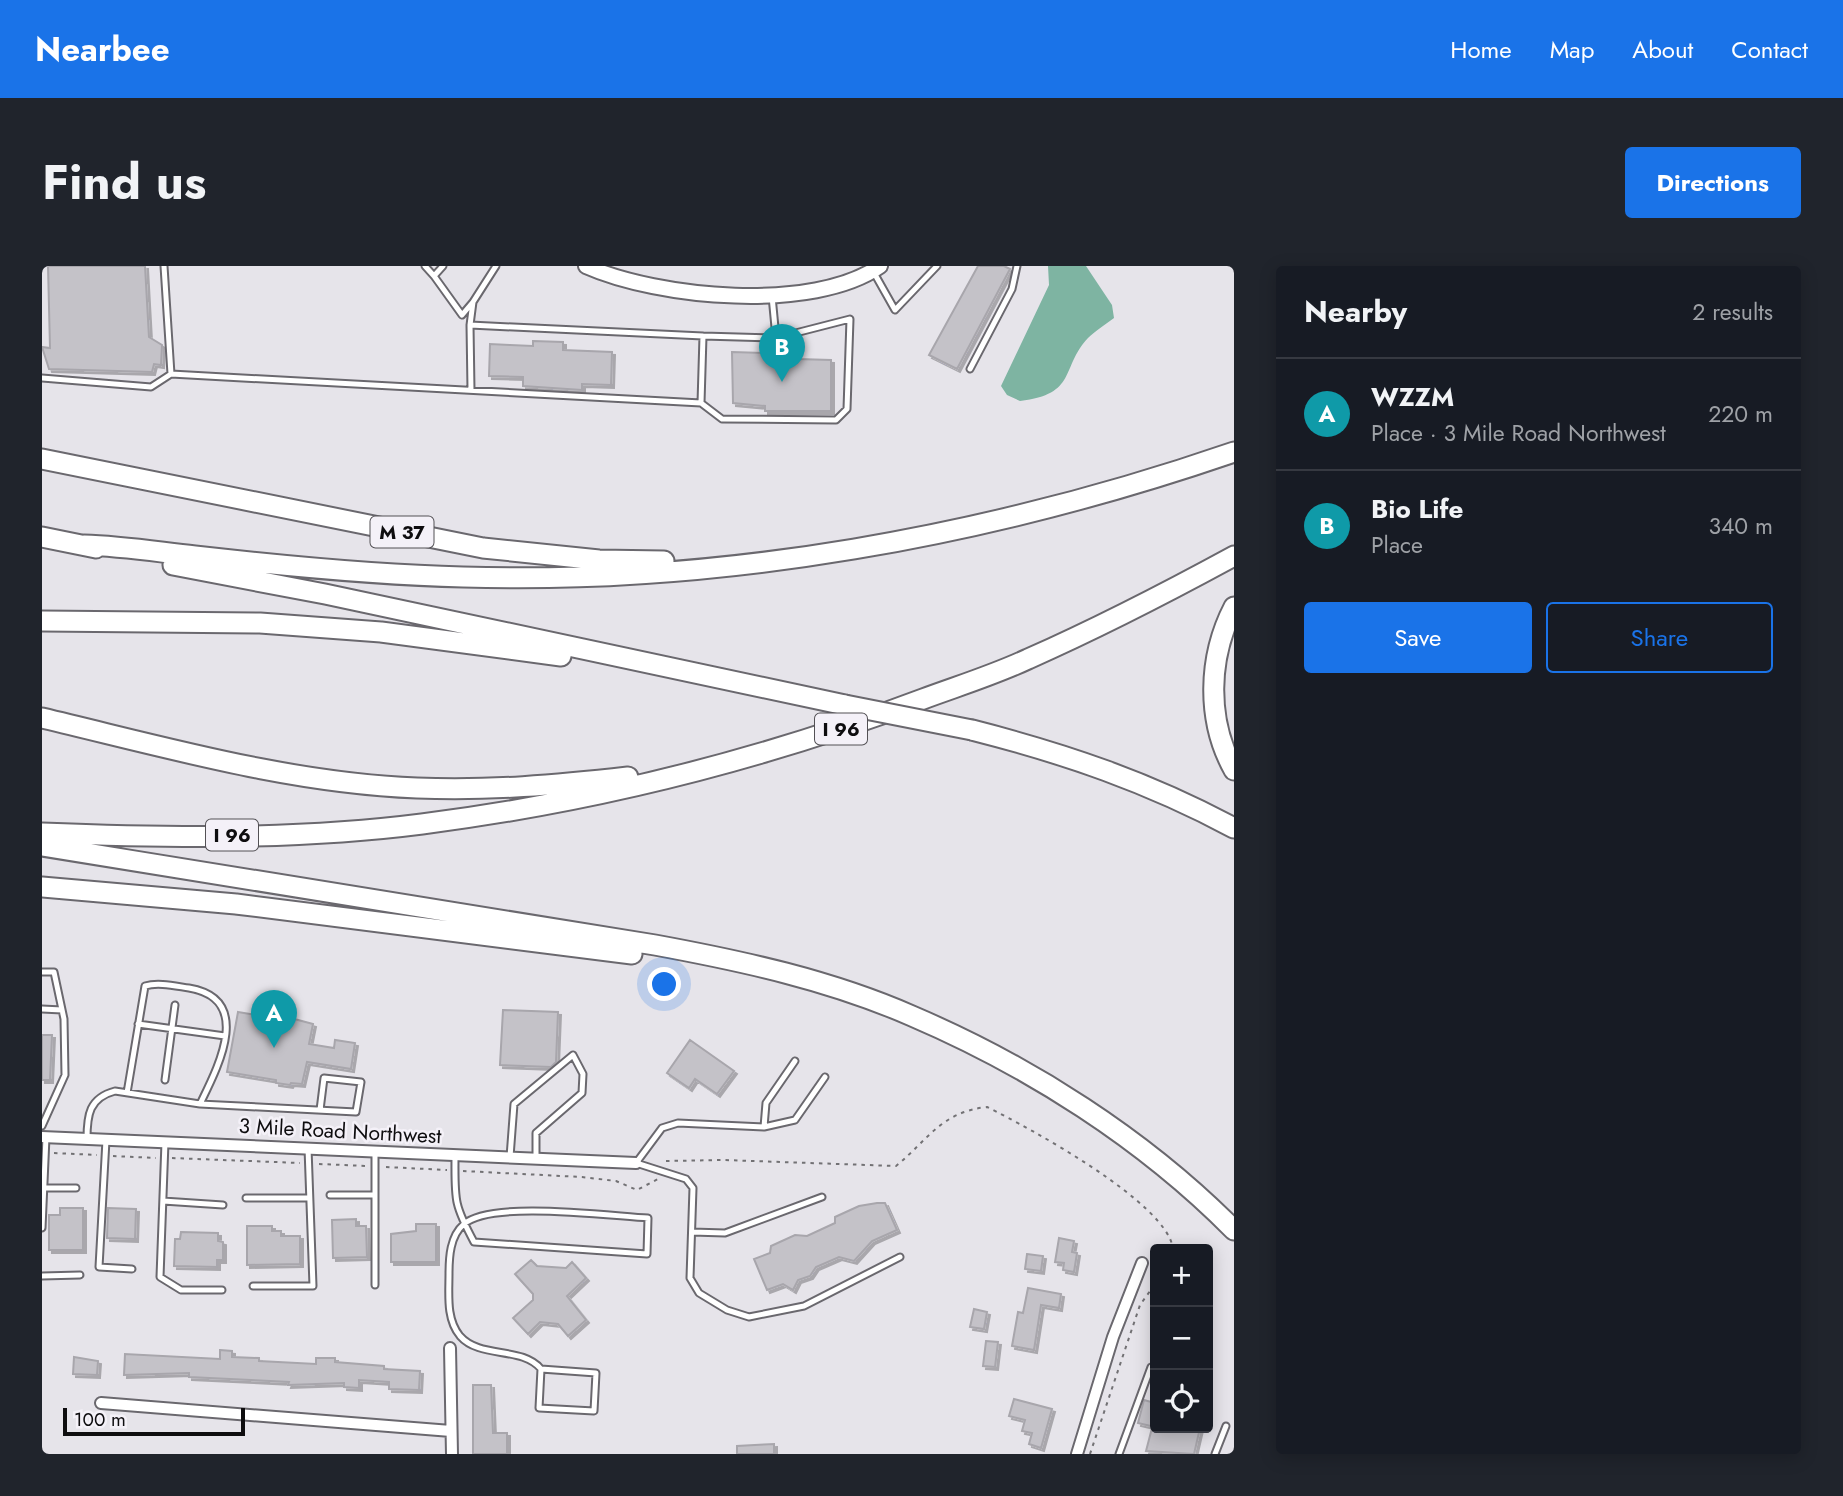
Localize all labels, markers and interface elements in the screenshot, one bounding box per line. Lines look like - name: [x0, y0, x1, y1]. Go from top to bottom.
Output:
- text: Nearbee: [35, 26, 170, 73]
- text: Home: [1450, 32, 1512, 67]
- text: Map: [1550, 32, 1594, 67]
- text: About: [1632, 32, 1693, 67]
- text: Contact: [1731, 32, 1808, 67]
- text: Find us: [42, 147, 206, 217]
- button: Directions: [1625, 147, 1801, 218]
- text: Nearby: [1304, 290, 1407, 333]
- text: 2 results: [1692, 295, 1773, 329]
- pin: B: [759, 324, 805, 382]
- text: WZZM: [1371, 378, 1454, 416]
- text: A: [1319, 397, 1335, 431]
- text: 220 m: [1708, 397, 1773, 431]
- text: Place · 3 Mile Road Northwest: [1371, 416, 1666, 450]
- text: Bio Life: [1371, 490, 1463, 528]
- text: B: [1319, 509, 1335, 543]
- text: 340 m: [1708, 509, 1773, 543]
- road number: M 37: [370, 516, 434, 548]
- text: Place: [1371, 528, 1423, 562]
- button: Save: [1304, 602, 1532, 673]
- button: Share: [1546, 602, 1773, 673]
- road number: I 96: [815, 713, 867, 744]
- road number: I 96: [206, 820, 258, 850]
- your location: [647, 967, 681, 1001]
- pin: A: [251, 990, 297, 1048]
- street label: 3 Mile Road Northwest: [238, 1111, 442, 1151]
- map controls: [1150, 1244, 1213, 1433]
- button: +: [1150, 1244, 1213, 1307]
- button: −: [1150, 1307, 1213, 1370]
- button: locate: [1150, 1370, 1213, 1433]
- scale bar: [63, 1405, 245, 1437]
- text: 100 m: [74, 1406, 126, 1433]

